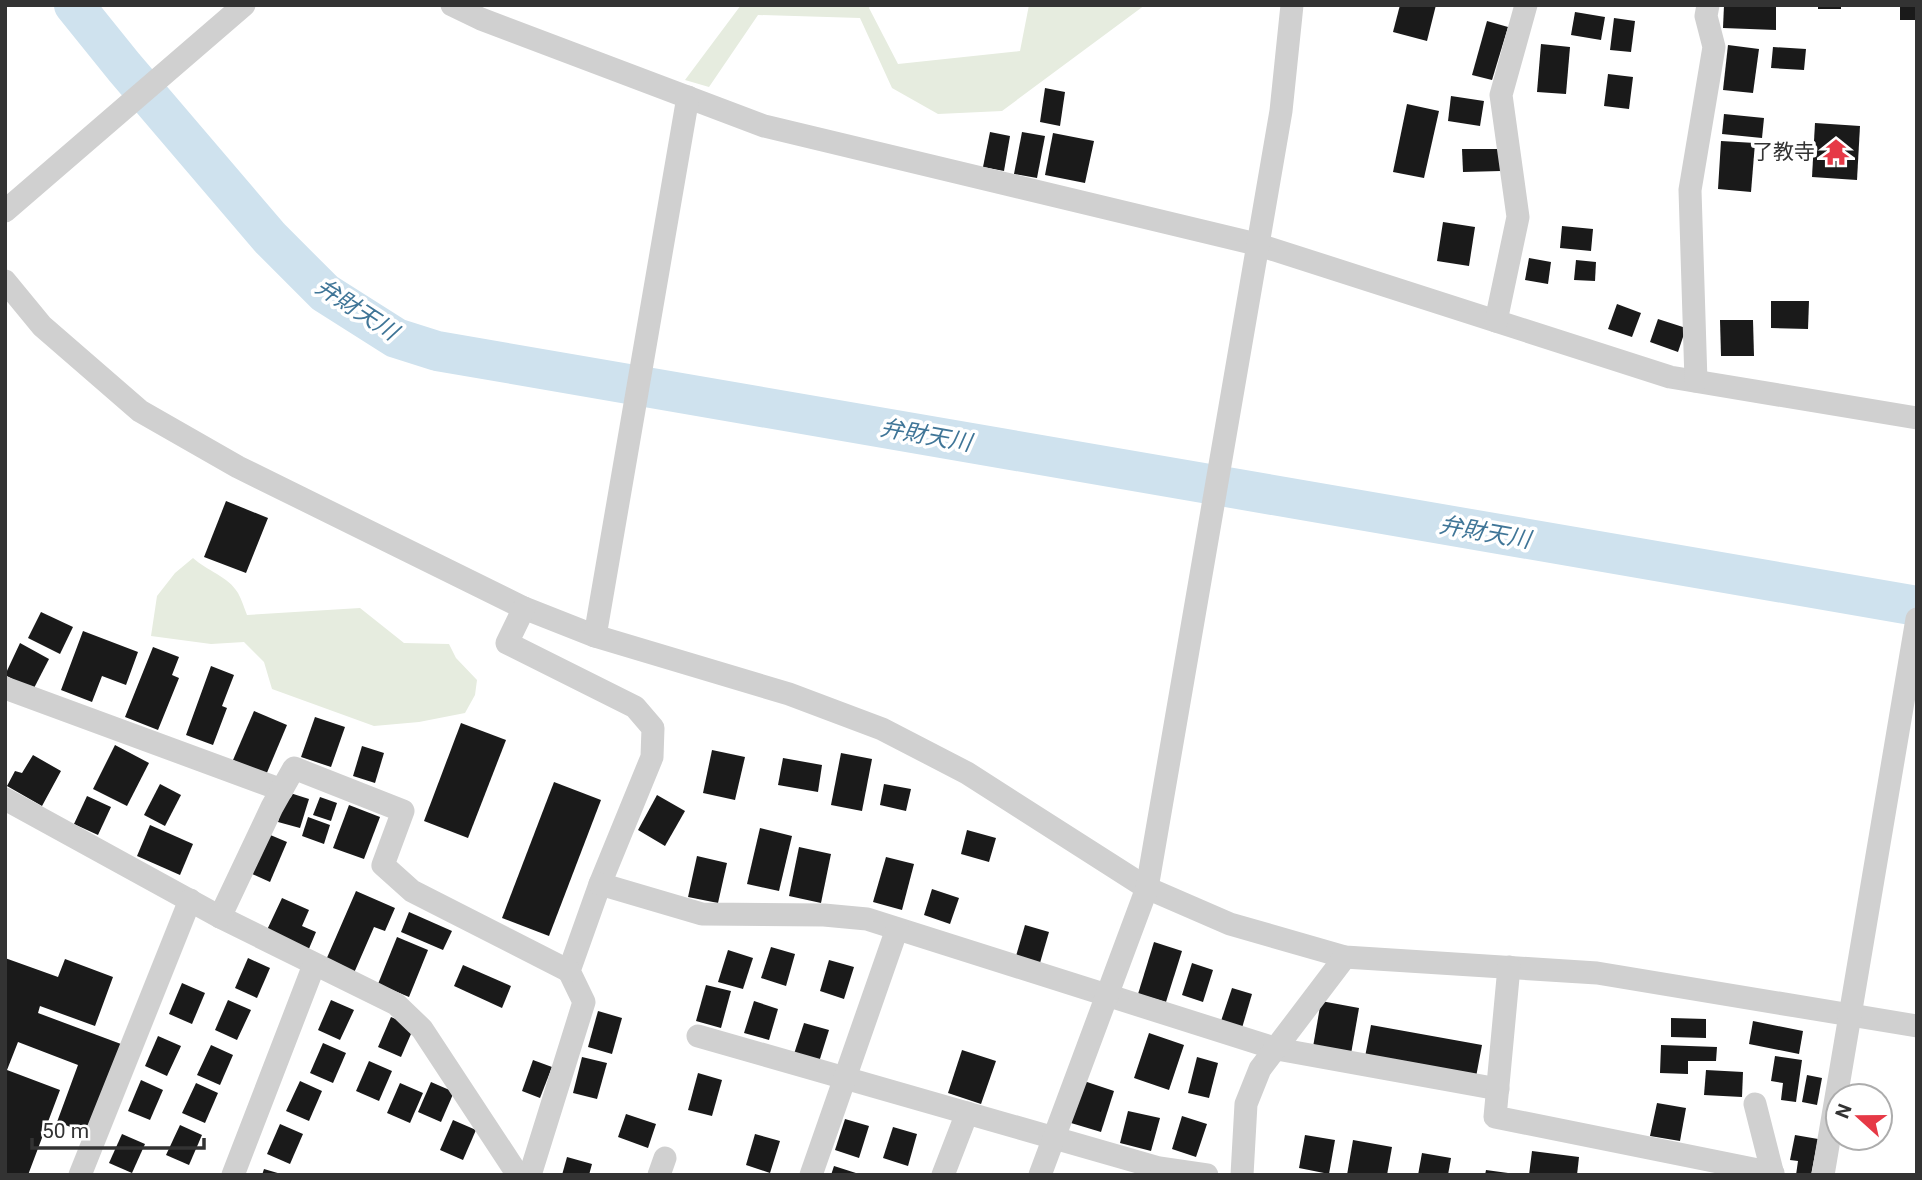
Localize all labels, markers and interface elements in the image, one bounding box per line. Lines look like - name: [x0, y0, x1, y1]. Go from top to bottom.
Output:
- temple icon: 了教寺: [1821, 137, 1851, 167]
- place label: 了教寺: [1752, 140, 1815, 164]
- water label: 弁財天川: [311, 273, 405, 347]
- water label: 弁財天川: [878, 414, 977, 457]
- water label: 弁財天川: [1437, 511, 1536, 554]
- north arrow: [1824, 1082, 1894, 1152]
- text: N: [1830, 1101, 1857, 1121]
- scale bar: [32, 1106, 203, 1150]
- text: 50 m: [42, 1119, 89, 1143]

